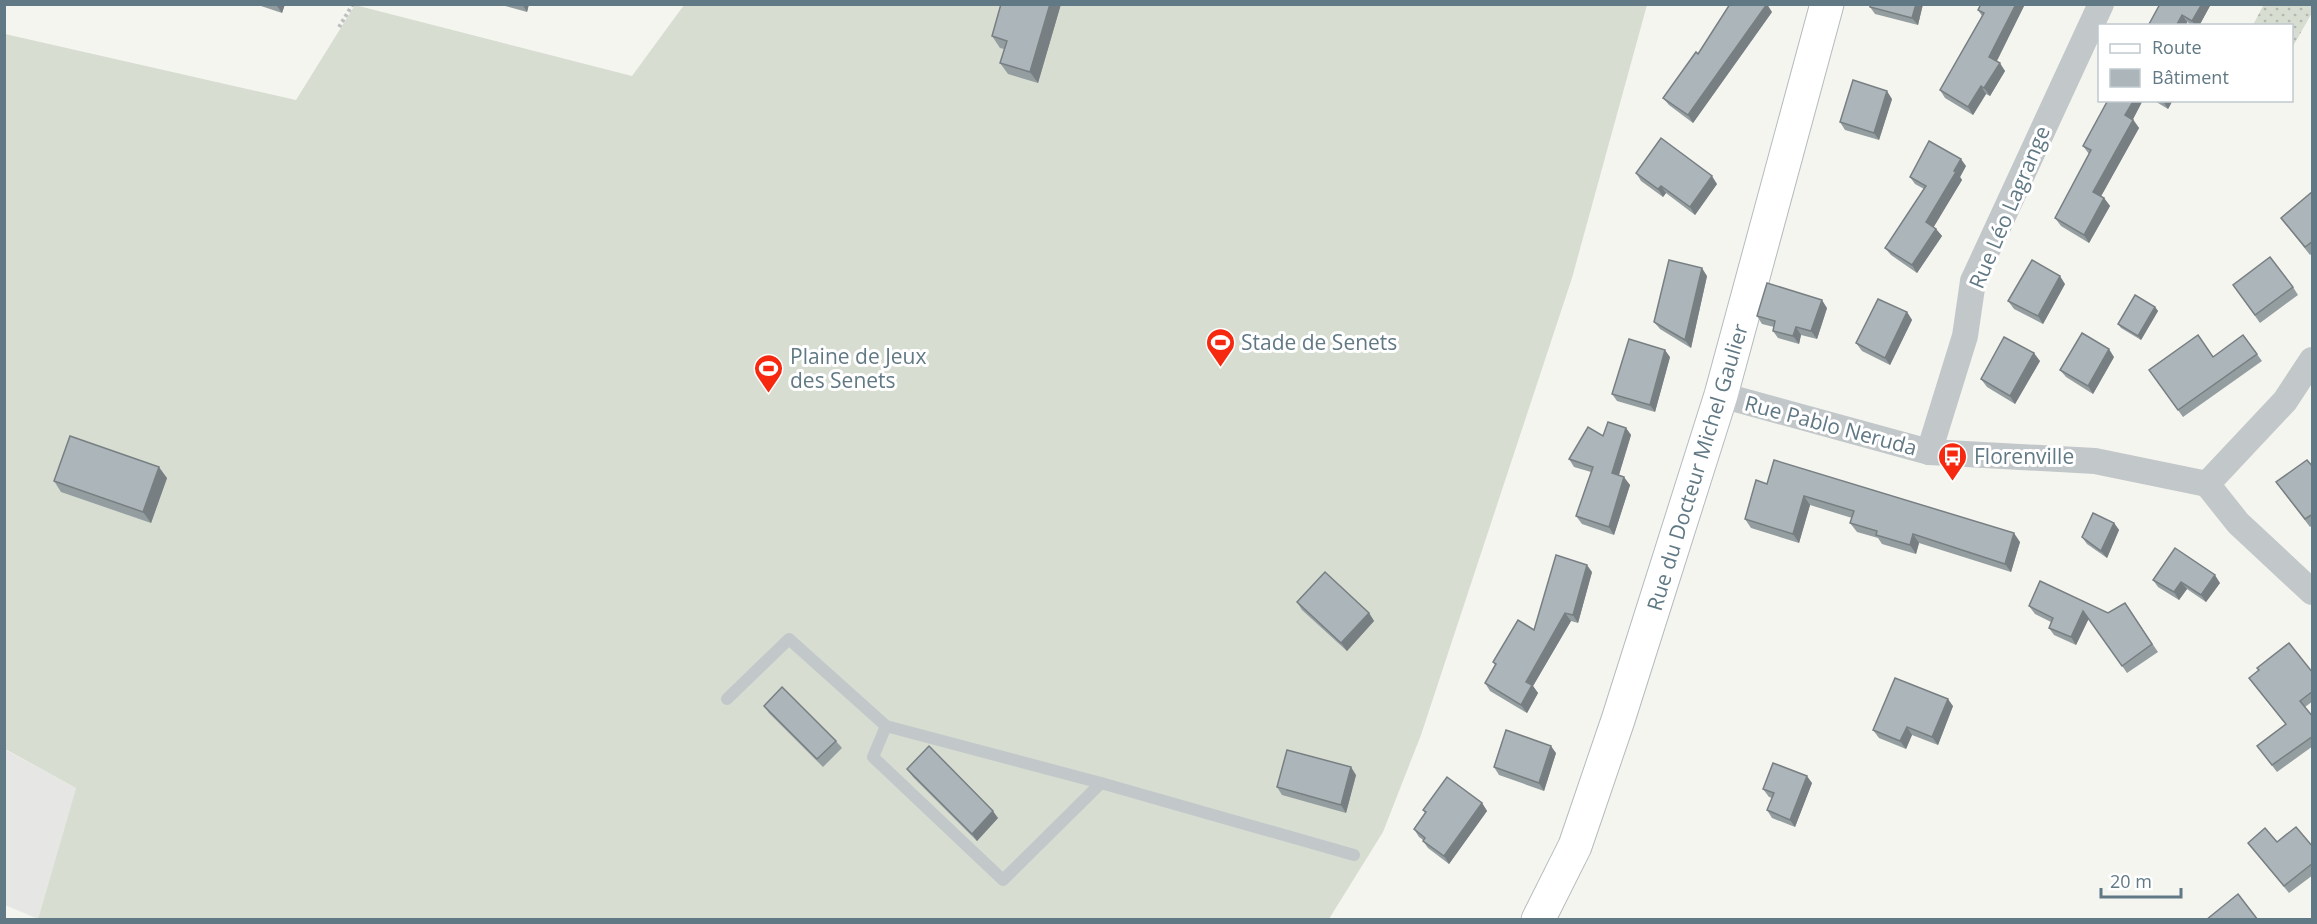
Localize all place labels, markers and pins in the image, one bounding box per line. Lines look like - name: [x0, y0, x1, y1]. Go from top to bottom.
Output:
- sports icon: Stade de Senets: [1204, 326, 1236, 368]
- place label: Stade de Senets: [1241, 328, 1397, 356]
- place label: Plaine de Jeux des Senets: [790, 342, 926, 394]
- sports icon: Plaine de Jeux des Senets: [753, 352, 785, 394]
- bus stop icon: Florenville: [1937, 440, 1969, 482]
- place label: Florenville: [1974, 442, 2074, 470]

